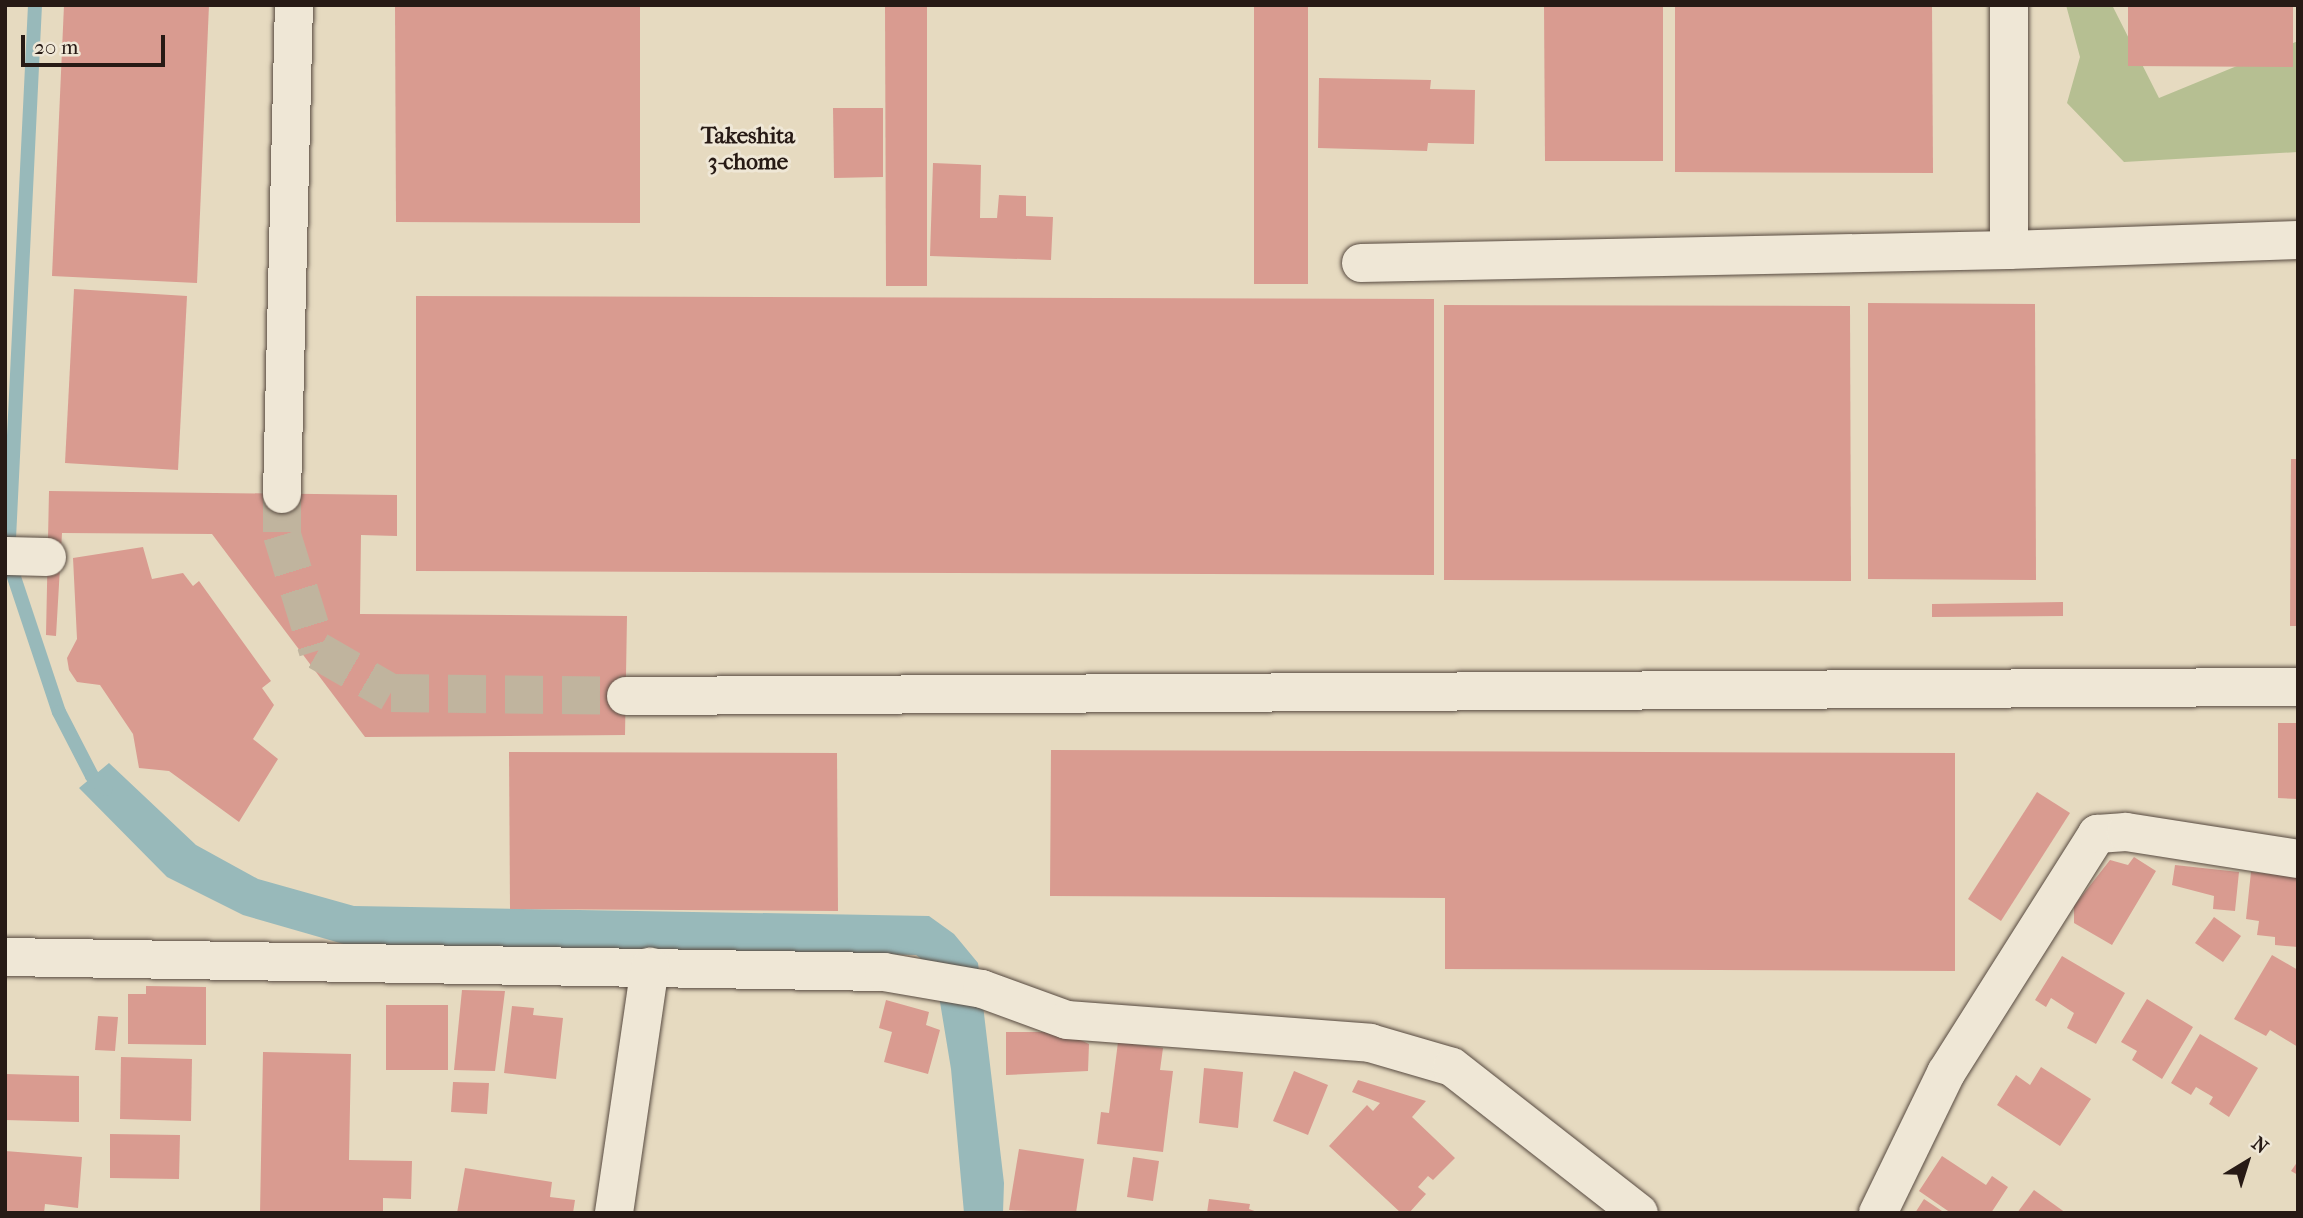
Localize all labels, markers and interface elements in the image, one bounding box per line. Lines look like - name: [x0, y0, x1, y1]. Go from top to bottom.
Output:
- scale bar: [24, 21, 168, 65]
- text: 20 m: [34, 35, 78, 59]
- district label: Takeshita 3-chome: [701, 122, 795, 176]
- north arrow: [2212, 1127, 2282, 1197]
- text: N: [2247, 1132, 2272, 1159]

